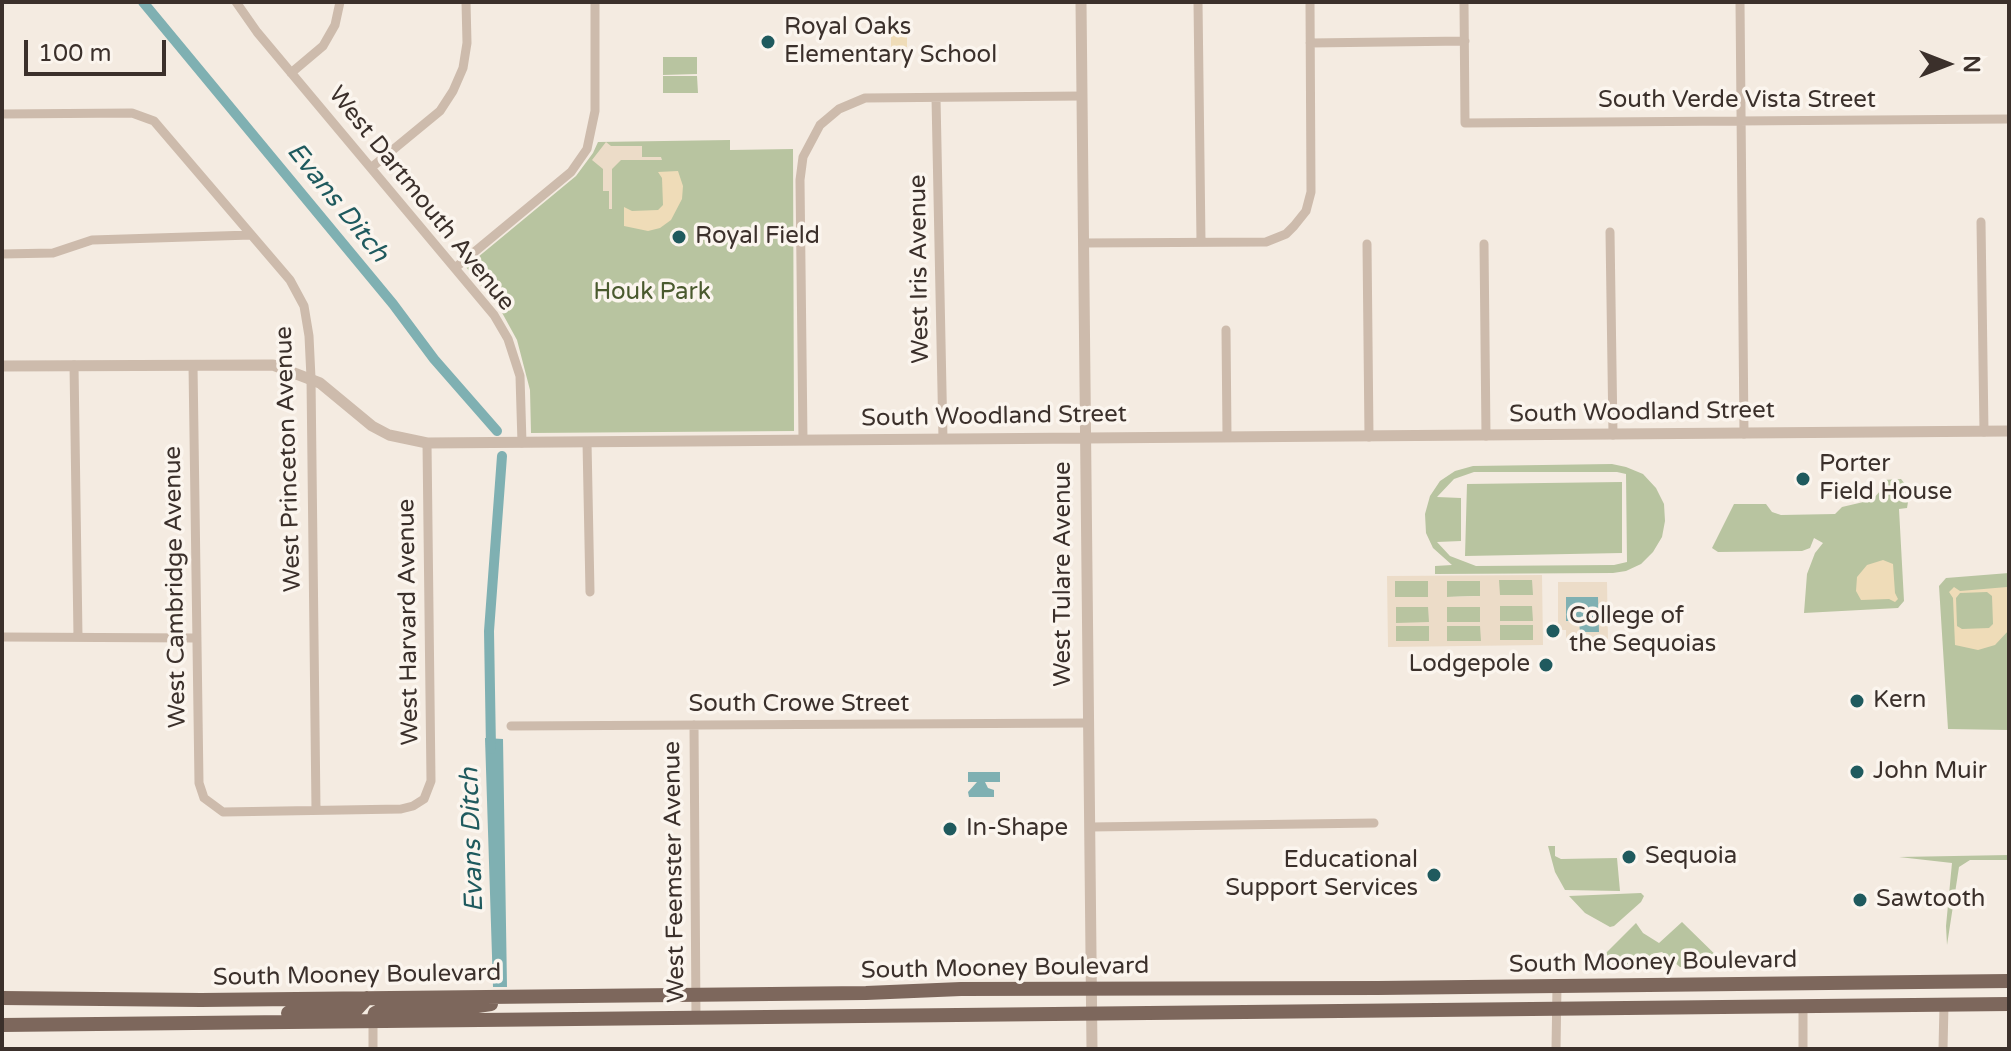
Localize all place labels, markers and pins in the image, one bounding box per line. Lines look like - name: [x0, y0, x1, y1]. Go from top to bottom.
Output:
- place label: Royal Oaks Elementary School: [784, 14, 997, 70]
- marker: Royal Oaks Elementary School: [759, 33, 777, 51]
- place label: Royal Field: [695, 223, 820, 251]
- marker: Royal Field: [670, 228, 688, 246]
- place label: Porter Field House: [1819, 451, 1952, 507]
- marker: Porter Field House: [1794, 470, 1812, 488]
- place label: College of the Sequoias: [1569, 603, 1716, 659]
- marker: College of the Sequoias: [1544, 622, 1562, 640]
- place label: Lodgepole: [1408, 651, 1530, 679]
- marker: Lodgepole: [1537, 656, 1555, 674]
- place label: Kern: [1873, 687, 1926, 715]
- marker: Kern: [1848, 692, 1866, 710]
- place label: John Muir: [1873, 758, 1987, 786]
- marker: John Muir: [1848, 763, 1866, 781]
- place label: In-Shape: [966, 815, 1068, 843]
- marker: In-Shape: [941, 820, 959, 838]
- place label: Sequoia: [1645, 843, 1737, 871]
- place label: Educational Support Services: [1225, 847, 1418, 903]
- marker: Sequoia: [1620, 848, 1638, 866]
- marker: Educational Support Services: [1425, 866, 1443, 884]
- place label: Sawtooth: [1876, 886, 1985, 914]
- marker: Sawtooth: [1851, 891, 1869, 909]

